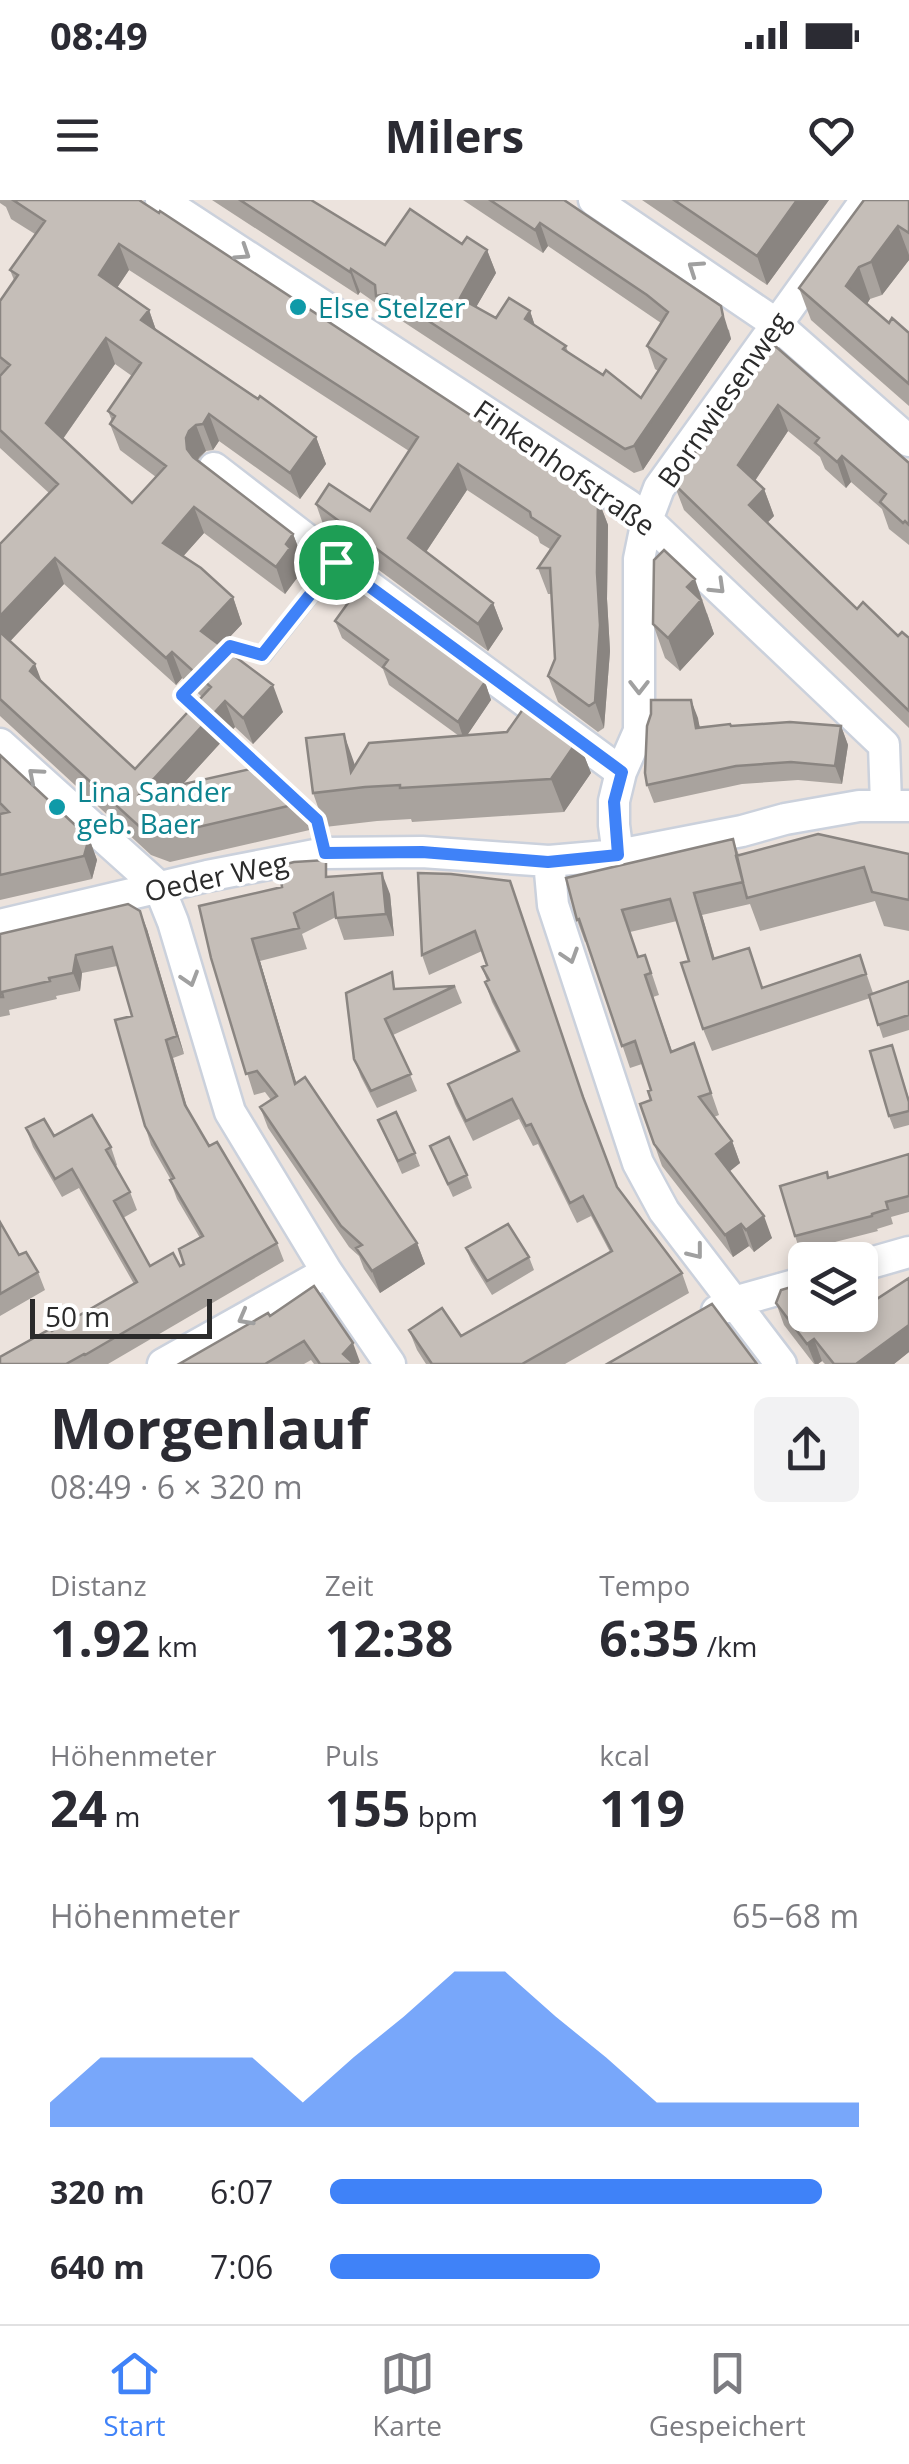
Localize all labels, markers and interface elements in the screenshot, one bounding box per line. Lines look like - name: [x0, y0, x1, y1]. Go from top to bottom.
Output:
- text: 08:49: [50, 9, 148, 61]
- text: Milers: [385, 105, 524, 166]
- icon: menu: [50, 108, 105, 163]
- icon: heart: [804, 108, 859, 163]
- one-way arrow: [232, 241, 250, 260]
- one-way arrow: [687, 262, 706, 280]
- place label: Else Stelzer: [318, 288, 466, 326]
- marker: Else Stelzer: [287, 296, 309, 318]
- street label: Bornwiesenweg: [648, 303, 798, 495]
- street label: Finkenhofstraße: [467, 390, 663, 544]
- pin: [294, 520, 379, 605]
- icon: arrive: [309, 535, 364, 590]
- one-way arrow: [706, 575, 725, 593]
- one-way arrow: [628, 680, 650, 696]
- one-way arrow: [28, 768, 47, 786]
- place label: Lina Sander geb. Baer: [77, 772, 232, 842]
- marker: Lina Sander geb. Baer: [46, 796, 68, 818]
- street label: Oeder Weg: [141, 842, 291, 910]
- one-way arrow: [558, 947, 578, 964]
- one-way arrow: [178, 970, 199, 987]
- one-way arrow: [685, 1241, 702, 1259]
- map controls: [788, 1242, 878, 1332]
- button: layers: [788, 1242, 878, 1332]
- scale bar: [30, 1294, 212, 1338]
- text: 50 m: [45, 1297, 110, 1335]
- one-way arrow: [238, 1305, 256, 1325]
- text: Morgenlauf: [50, 1390, 368, 1465]
- button: share: [754, 1397, 859, 1502]
- text: 08:49 · 6 × 320 m: [50, 1465, 303, 1508]
- text: Distanz: [50, 1566, 147, 1604]
- text: Zeit: [325, 1566, 373, 1604]
- text: Tempo: [599, 1566, 690, 1604]
- text: 1.92: [50, 1604, 150, 1672]
- text: 12:38: [325, 1604, 453, 1672]
- text: 6:35: [599, 1604, 699, 1672]
- text: km: [150, 1627, 198, 1665]
- text: /km: [699, 1627, 758, 1665]
- text: Höhenmeter: [50, 1736, 216, 1774]
- text: Puls: [325, 1736, 379, 1774]
- text: kcal: [599, 1736, 650, 1774]
- text: 24: [50, 1774, 107, 1842]
- text: 155: [325, 1774, 410, 1842]
- text: 119: [599, 1774, 685, 1842]
- text: m: [107, 1797, 140, 1835]
- text: bpm: [410, 1797, 478, 1835]
- text: Höhenmeter: [50, 1894, 240, 1937]
- text: 65–68 m: [732, 1894, 859, 1937]
- text: 320 m: [50, 2170, 145, 2213]
- text: 6:07: [210, 2170, 273, 2213]
- text: 640 m: [50, 2245, 145, 2288]
- text: 7:06: [210, 2245, 273, 2288]
- tab: Start: [103, 2346, 166, 2444]
- tab: Karte: [372, 2346, 442, 2444]
- tab: Gespeichert: [649, 2346, 806, 2444]

